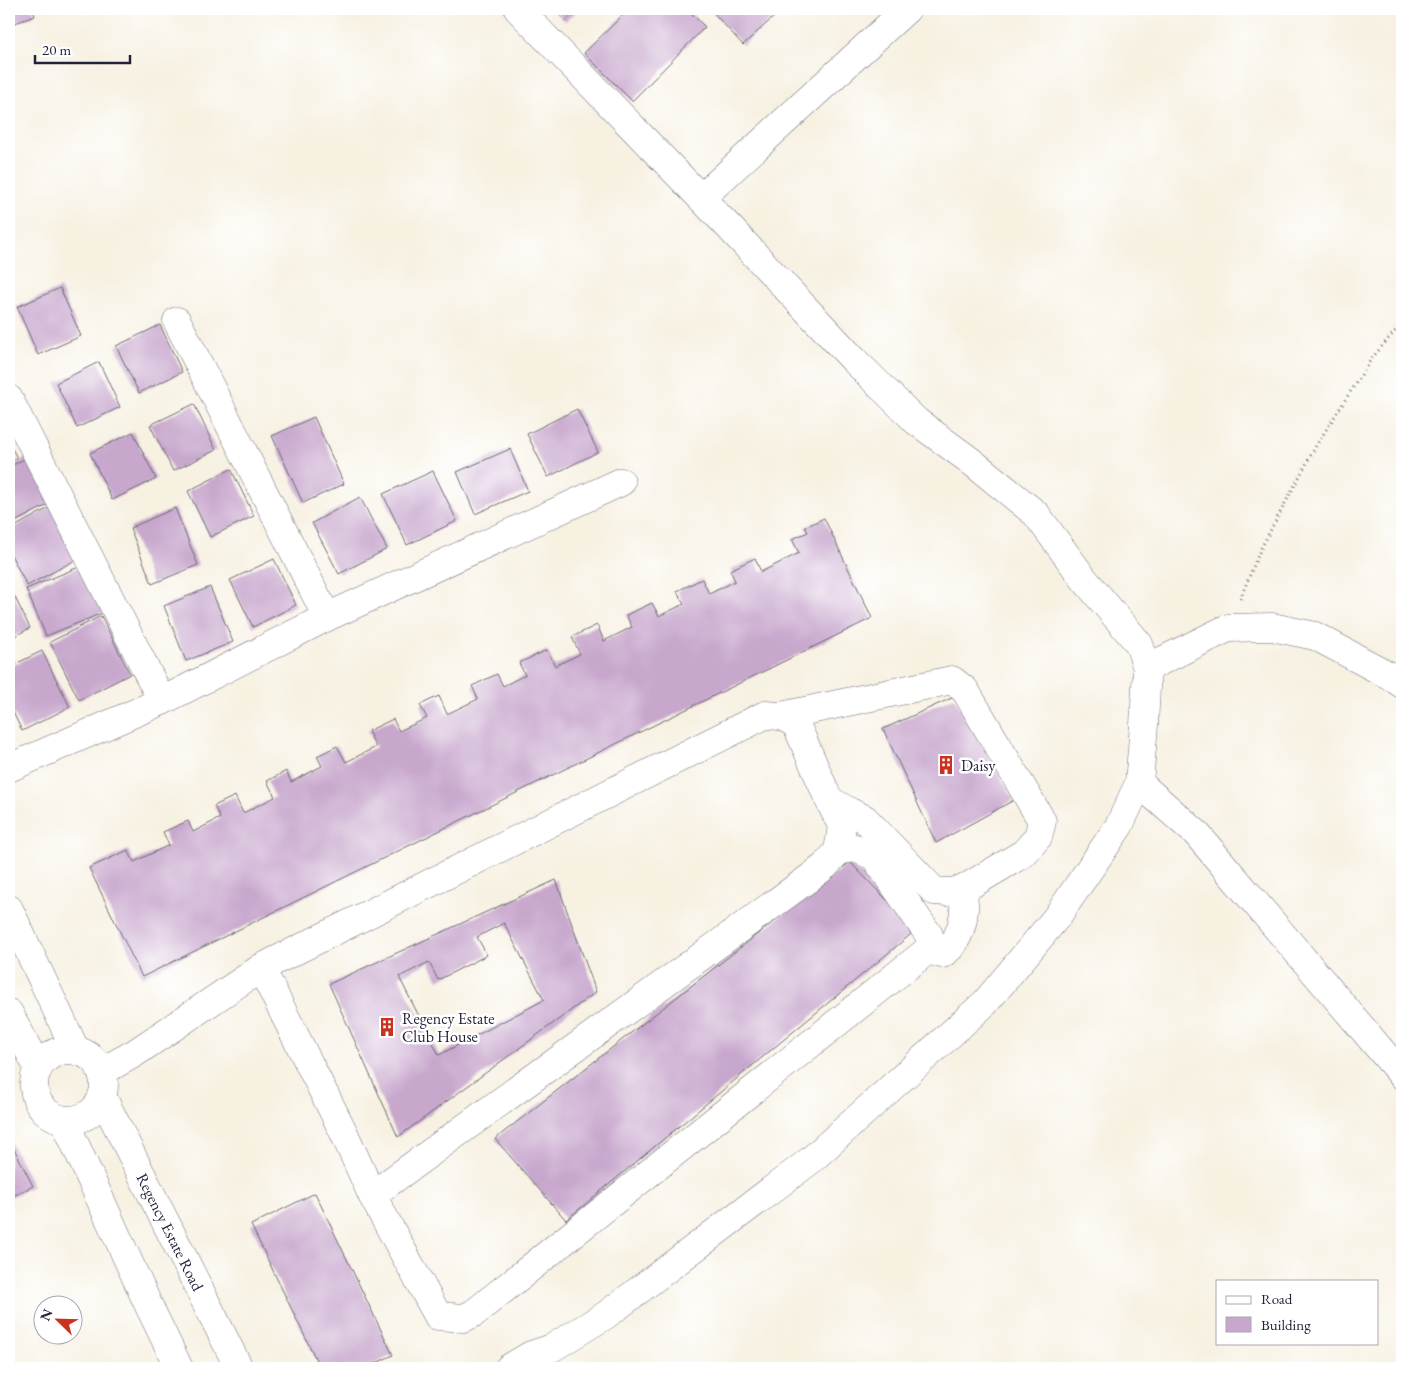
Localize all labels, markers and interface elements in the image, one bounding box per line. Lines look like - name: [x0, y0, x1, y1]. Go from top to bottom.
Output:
- scale bar: [35, 32, 130, 64]
- text: 20 m: [42, 40, 71, 59]
- building icon: Daisy: [935, 754, 957, 776]
- place label: Daisy: [961, 755, 996, 776]
- place label: Regency Estate Club House: [402, 1008, 495, 1047]
- building icon: Regency Estate Club House: [376, 1016, 398, 1038]
- street label: Regency Estate Road: [131, 1169, 209, 1295]
- legend: [1216, 1280, 1378, 1344]
- text: Road: [1261, 1289, 1293, 1308]
- north arrow: [32, 1294, 82, 1344]
- text: N: [36, 1306, 57, 1324]
- text: Building: [1261, 1315, 1311, 1334]

